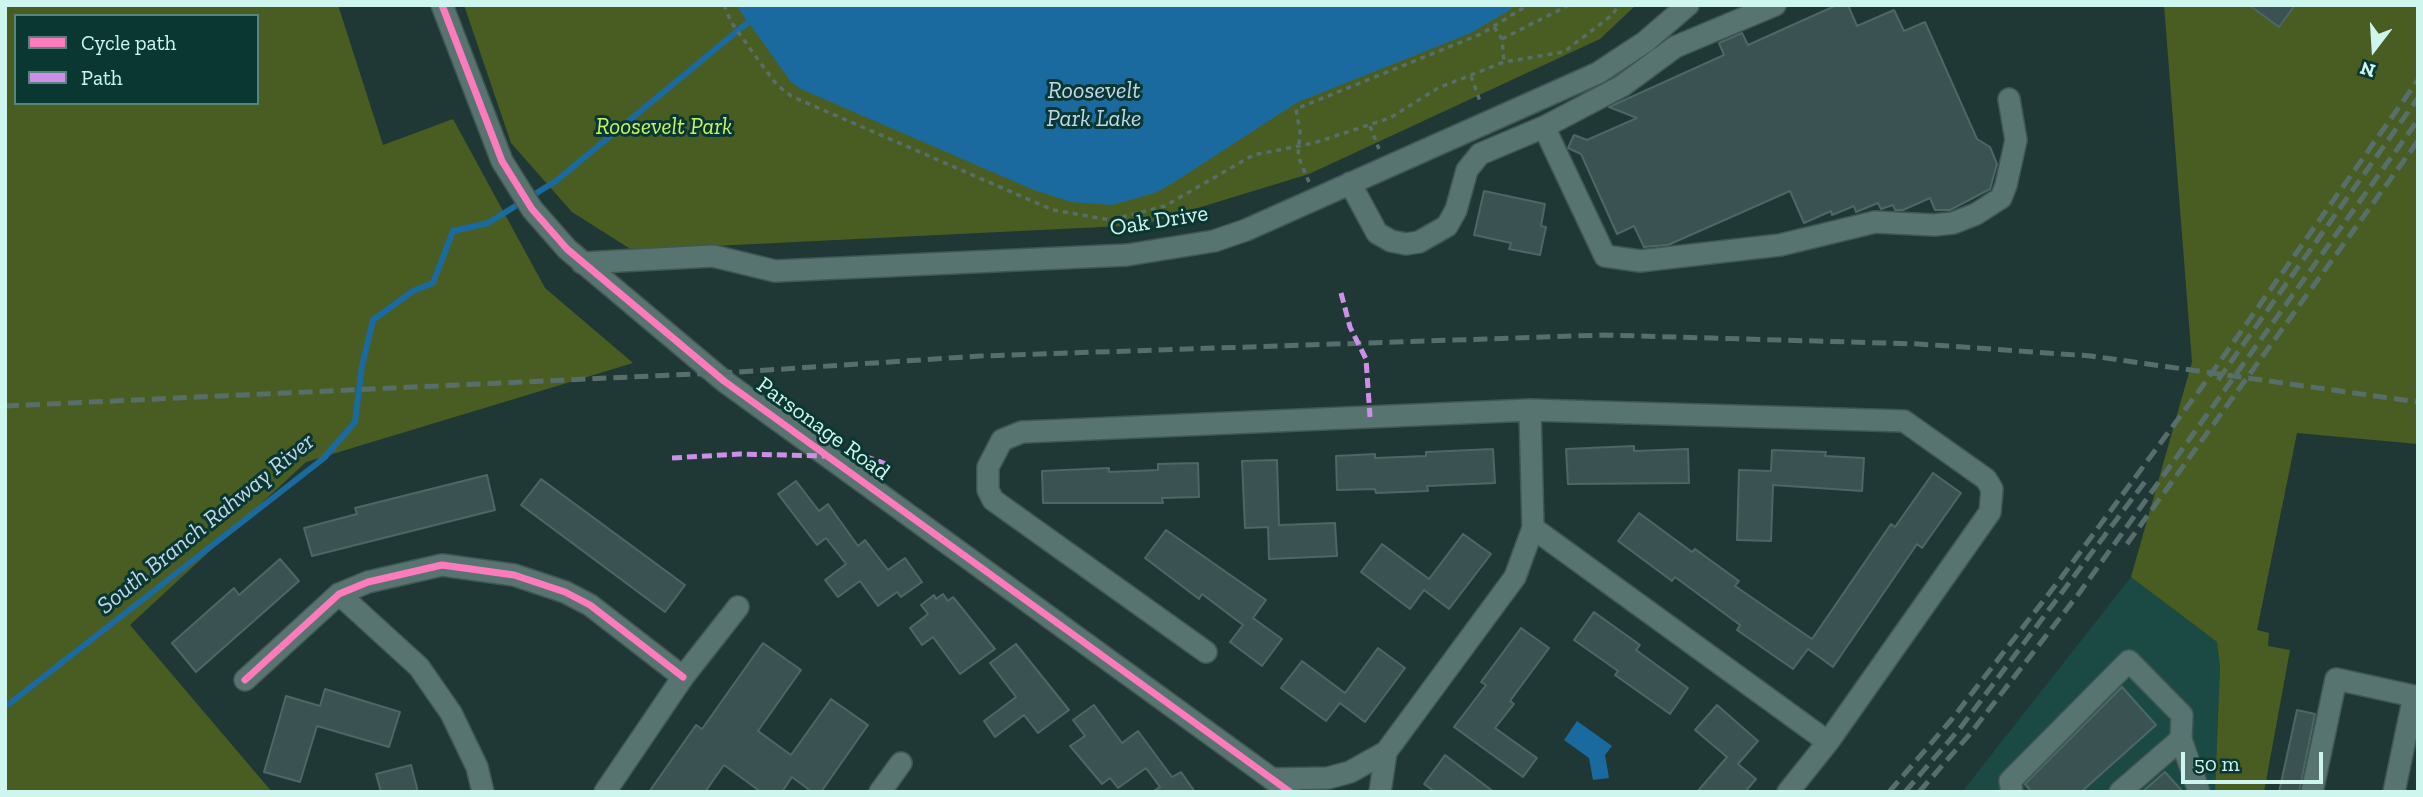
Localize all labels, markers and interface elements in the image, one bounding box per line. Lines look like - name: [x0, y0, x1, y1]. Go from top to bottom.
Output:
- legend: [14, 14, 259, 105]
- north arrow: [2339, 14, 2409, 84]
- text: Cycle path: [81, 30, 176, 55]
- text: N: [2357, 56, 2378, 83]
- text: Path: [81, 65, 123, 90]
- water label: Roosevelt Park Lake: [1046, 77, 1142, 133]
- park label: Roosevelt Park: [596, 113, 732, 141]
- street label: Oak Drive: [1108, 200, 1210, 242]
- street label: Parsonage Road: [751, 371, 895, 487]
- water label: South Branch Rahway River: [92, 428, 320, 620]
- scale bar: [2185, 738, 2327, 782]
- text: 50 m: [2194, 751, 2240, 776]

